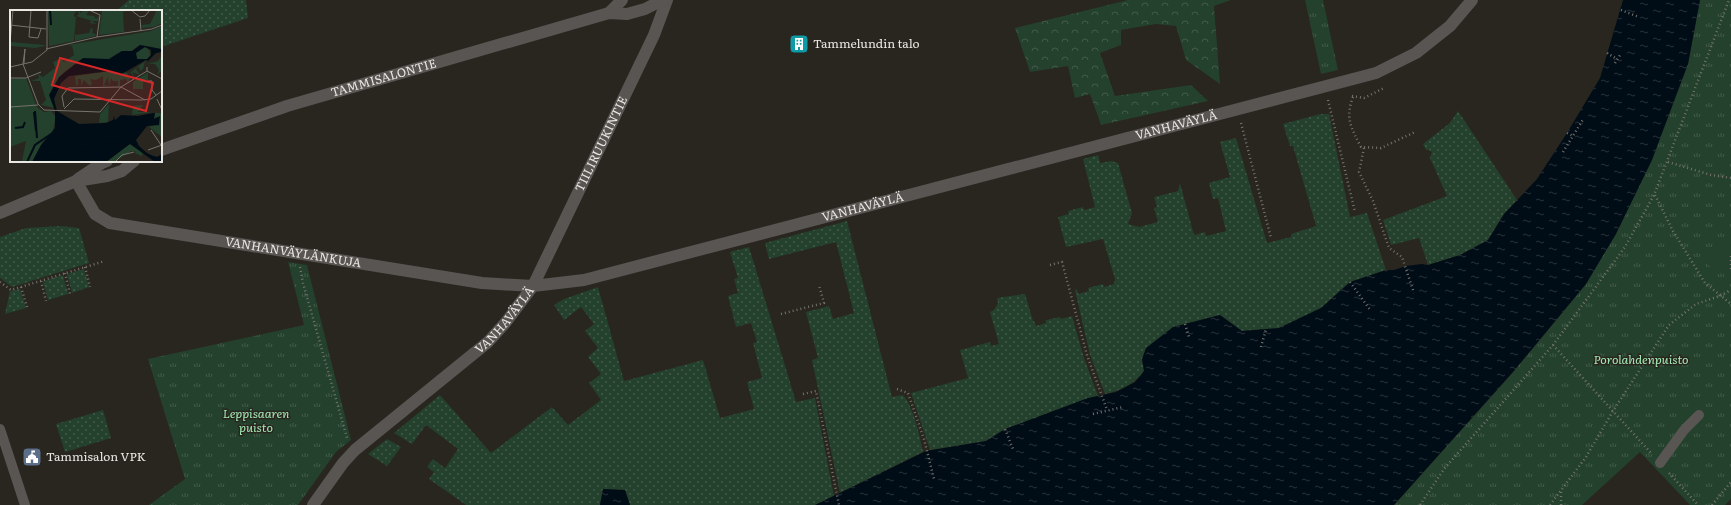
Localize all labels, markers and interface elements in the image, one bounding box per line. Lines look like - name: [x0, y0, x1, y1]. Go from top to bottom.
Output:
- inset map: [10, 10, 162, 162]
- building icon: Tammelundin talo: [788, 33, 810, 55]
- place label: Tammelundin talo: [813, 34, 920, 52]
- street label: TAMMISALONTIE: [328, 53, 439, 101]
- street label: TIILIRUUKINTIE: [570, 93, 631, 194]
- street label: VANHAVÄYLÄ: [1133, 105, 1219, 144]
- street label: VANHAVÄYLÄ: [820, 187, 905, 225]
- street label: VANHANVÄYLÄNKUJA: [224, 232, 363, 271]
- street label: VANHAVÄYLÄ: [470, 282, 538, 357]
- park label: Porolahdenpuisto: [1593, 350, 1689, 368]
- park label: Leppisaaren puisto: [223, 404, 289, 436]
- public building icon: Tammisalon VPK: [21, 446, 43, 468]
- place label: Tammisalon VPK: [46, 447, 146, 465]

